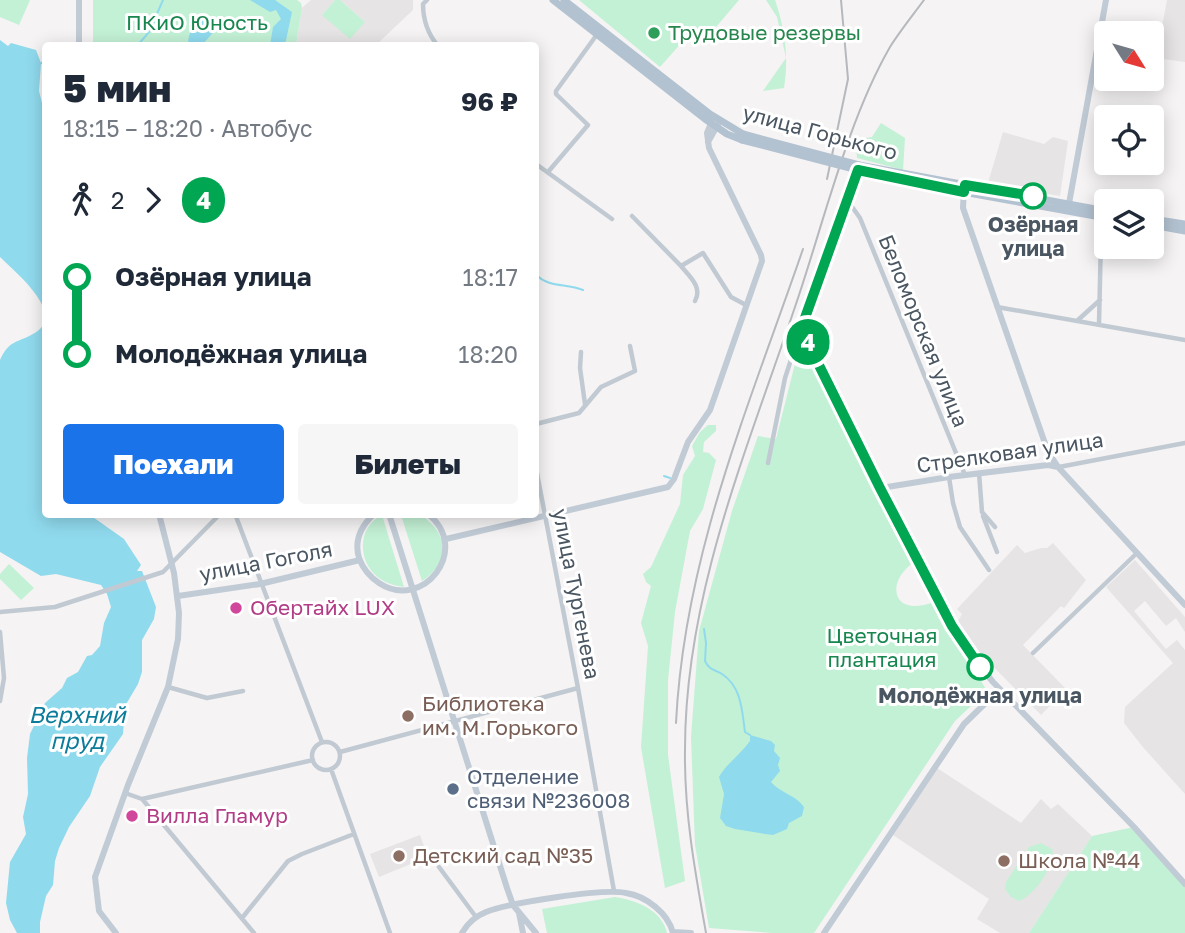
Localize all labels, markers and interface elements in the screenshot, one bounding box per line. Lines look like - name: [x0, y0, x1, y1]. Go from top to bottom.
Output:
- park label: ПКиО Юность: [126, 9, 268, 35]
- place label: Трудовые резервы: [668, 19, 861, 45]
- north arrow: [1094, 21, 1164, 91]
- map controls: [1094, 21, 1164, 259]
- marker: Трудовые резервы: [646, 25, 662, 41]
- text: 5 мин: [63, 65, 172, 110]
- text: 96 ₽: [461, 86, 518, 117]
- street label: улица Горького: [740, 99, 900, 165]
- button: locate: [1094, 105, 1164, 175]
- text: 18:15 – 18:20 · Автобус: [63, 114, 313, 142]
- icon: walk: [63, 181, 101, 219]
- icon: forward: [134, 181, 172, 219]
- marker: Озёрная улица: [1020, 183, 1046, 209]
- text: 4: [196, 185, 211, 214]
- text: 2: [111, 186, 124, 214]
- button: layers: [1094, 189, 1164, 259]
- place label: Озёрная улица: [988, 211, 1078, 261]
- street label: Беломорская улица: [873, 231, 974, 431]
- text: Озёрная улица: [115, 261, 312, 292]
- text: 18:17: [463, 263, 518, 291]
- line badge: 4: [785, 319, 831, 365]
- text: 4: [801, 327, 816, 356]
- text: Молодёжная улица: [115, 338, 367, 369]
- text: 18:20: [458, 340, 518, 368]
- button: Поехали: [63, 424, 284, 504]
- button: Билеты: [298, 424, 518, 504]
- street label: Стрелковая улица: [915, 426, 1105, 478]
- street label: улица Тургенева: [548, 506, 606, 681]
- street label: улица Гоголя: [197, 535, 335, 587]
- place label: Обертайх LUX: [250, 594, 395, 620]
- marker: Обертайх LUX: [228, 600, 244, 616]
- park label: Цветочная плантация: [827, 622, 937, 672]
- marker: Молодёжная улица: [967, 654, 993, 680]
- place label: Молодёжная улица: [878, 682, 1082, 708]
- place label: Библиотека им. М.Горького: [422, 690, 578, 740]
- water label: Верхний пруд: [28, 700, 128, 754]
- marker: Библиотека им. М.Горького: [400, 708, 416, 724]
- place label: Отделение связи №236008: [467, 763, 630, 813]
- marker: Отделение связи №236008: [445, 781, 461, 797]
- place label: Вилла Гламур: [146, 802, 288, 828]
- marker: Вилла Гламур: [124, 808, 140, 824]
- place label: Детский сад №35: [413, 842, 593, 868]
- place label: Школа №44: [1018, 847, 1140, 873]
- marker: Детский сад №35: [391, 848, 407, 864]
- marker: Школа №44: [996, 853, 1012, 869]

